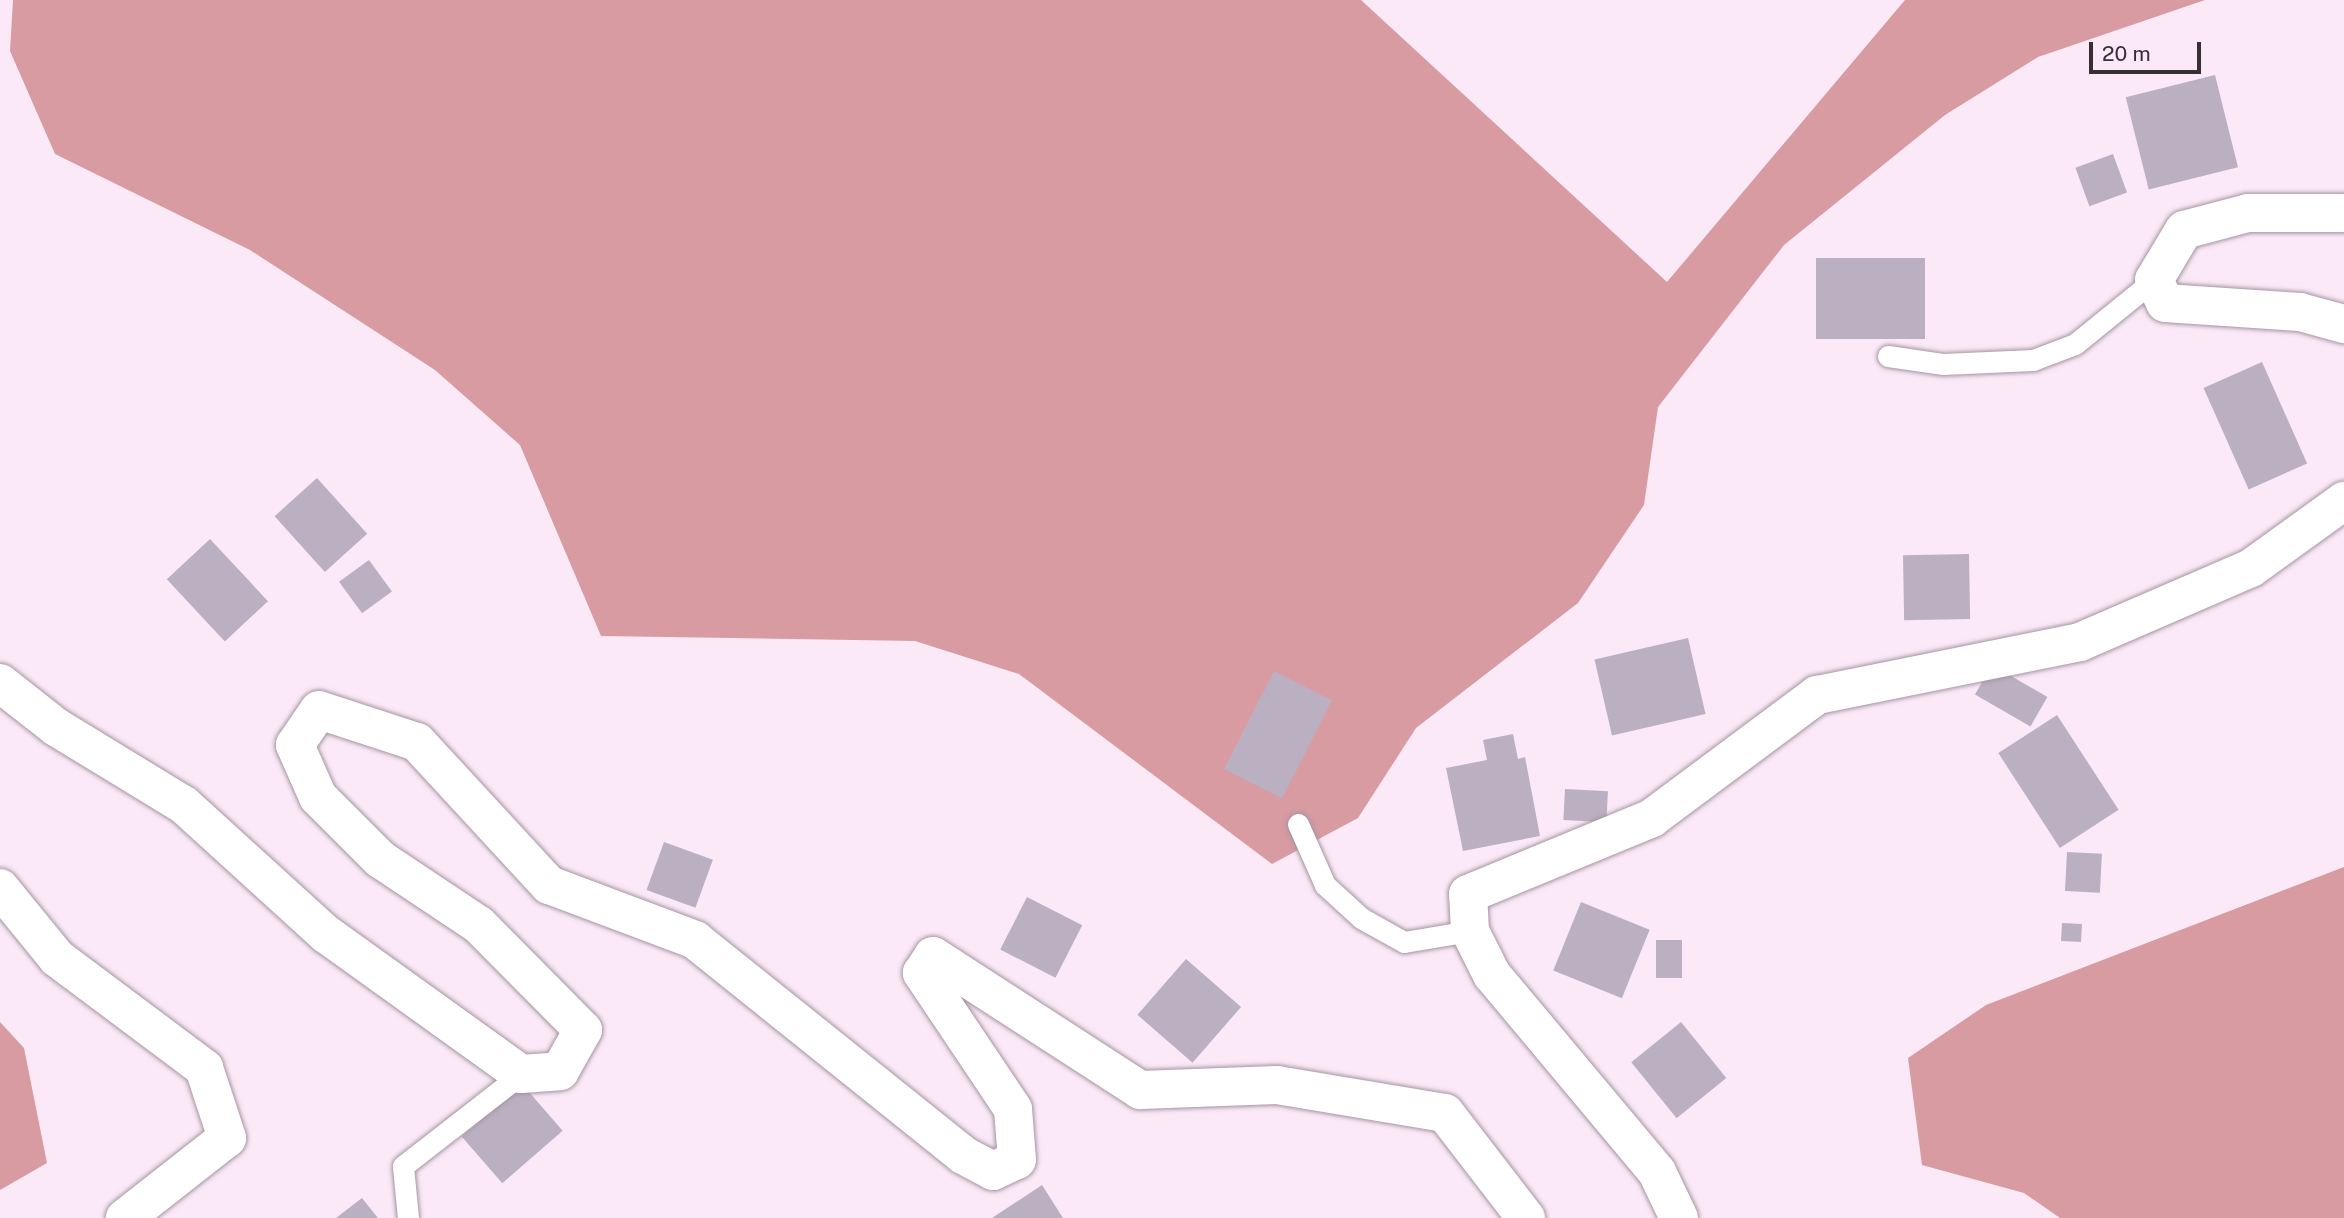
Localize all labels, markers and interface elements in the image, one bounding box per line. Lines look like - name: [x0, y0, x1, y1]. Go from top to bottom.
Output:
- scale bar: [2092, 28, 2204, 72]
- text: 20 m: [2102, 41, 2151, 66]

